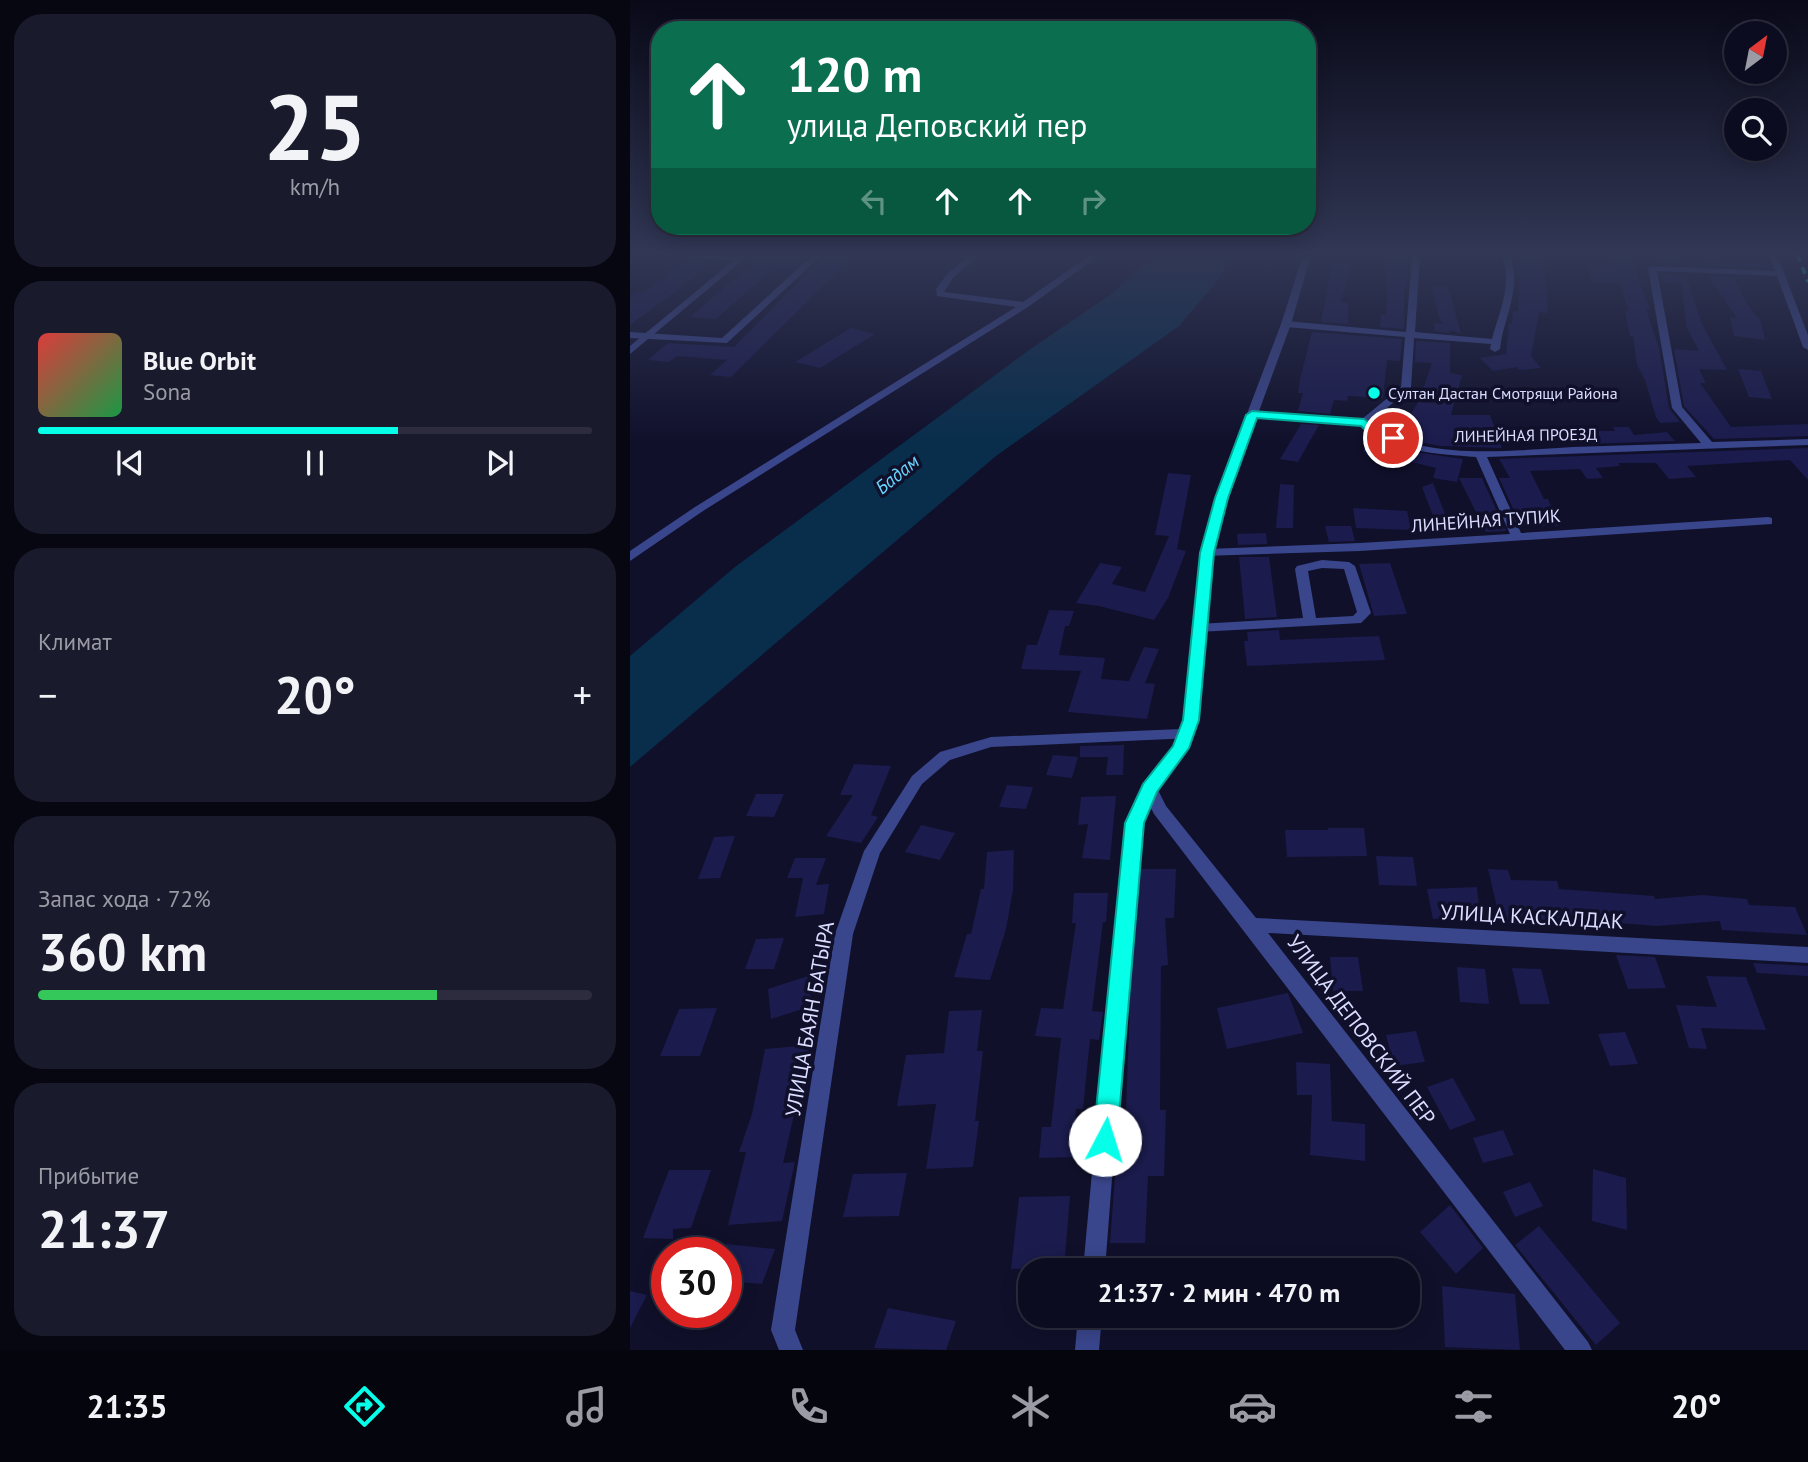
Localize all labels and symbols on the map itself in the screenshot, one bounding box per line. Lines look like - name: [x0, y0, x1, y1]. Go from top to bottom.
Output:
- north arrow: [1724, 21, 1787, 84]
- place label: Султан Дастан Смотрящи Района: [1388, 383, 1618, 403]
- marker: Султан Дастан Смотрящи Района: [1366, 385, 1382, 401]
- pin: [1363, 408, 1423, 468]
- street label: ЛИНЕЙНАЯ ПРОЕЗД: [1453, 424, 1598, 446]
- water label: Бадам: [870, 449, 924, 499]
- street label: ЛИНЕЙНАЯ ТУПИК: [1409, 504, 1561, 537]
- street label: УЛИЦА КАСКАЛДАК: [1440, 898, 1625, 935]
- street label: УЛИЦА БАЯН БАТЫРА: [779, 918, 840, 1119]
- street label: УЛИЦА ДЕПОВСКИЙ ПЕР: [1281, 929, 1442, 1130]
- position arrow: [1068, 1103, 1142, 1177]
- speed limit sign: 30: [651, 1237, 742, 1328]

